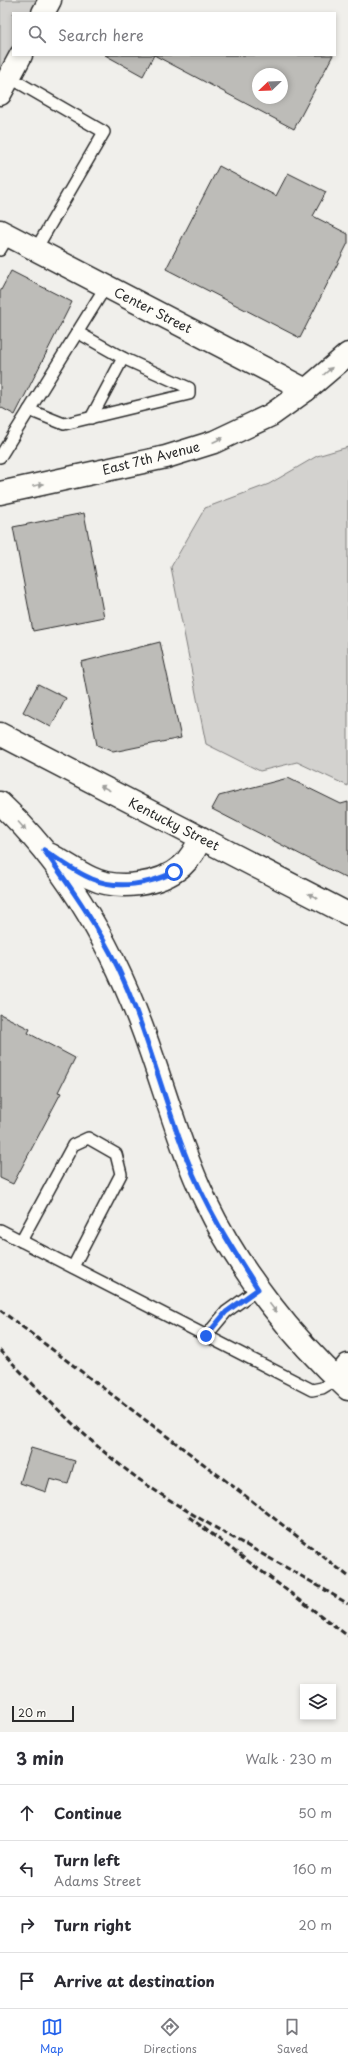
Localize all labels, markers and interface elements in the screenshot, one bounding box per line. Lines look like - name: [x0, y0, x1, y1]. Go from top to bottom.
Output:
- search box: [12, 12, 336, 56]
- icon: search: [26, 23, 48, 45]
- text: Search here: [58, 23, 144, 46]
- north arrow: [252, 68, 288, 104]
- street label: Center Street: [111, 282, 195, 337]
- one-way arrow: [323, 367, 333, 376]
- street label: East 7th Avenue: [100, 436, 202, 479]
- one-way arrow: [213, 437, 224, 443]
- one-way arrow: [32, 481, 44, 487]
- one-way arrow: [99, 785, 110, 791]
- street label: Kentucky Street: [126, 792, 223, 855]
- one-way arrow: [18, 821, 27, 832]
- route start: [165, 863, 183, 881]
- one-way arrow: [308, 893, 319, 899]
- one-way arrow: [269, 1303, 277, 1313]
- route end: [197, 1327, 215, 1345]
- map controls: [300, 1684, 336, 1720]
- button: layers: [300, 1684, 336, 1720]
- scale bar: [12, 1704, 74, 1723]
- text: 20 m: [18, 1704, 46, 1721]
- text: 3 min: [16, 1745, 64, 1771]
- text: Walk · 230 m: [245, 1749, 332, 1768]
- text: Continue: [54, 1801, 122, 1824]
- icon: ahead: [16, 1802, 38, 1824]
- text: 50 m: [298, 1803, 332, 1822]
- text: Turn left: [54, 1848, 120, 1871]
- icon: left: [16, 1858, 38, 1880]
- text: 160 m: [293, 1859, 332, 1878]
- text: Adams Street: [54, 1871, 141, 1890]
- text: Turn right: [54, 1913, 131, 1936]
- icon: right: [16, 1914, 38, 1936]
- text: 20 m: [298, 1915, 332, 1934]
- text: Arrive at destination: [54, 1969, 215, 1992]
- icon: arrive: [16, 1970, 38, 1992]
- tab: Map: [40, 2016, 63, 2057]
- tab: Directions: [143, 2016, 197, 2057]
- tab: Saved: [277, 2016, 308, 2057]

